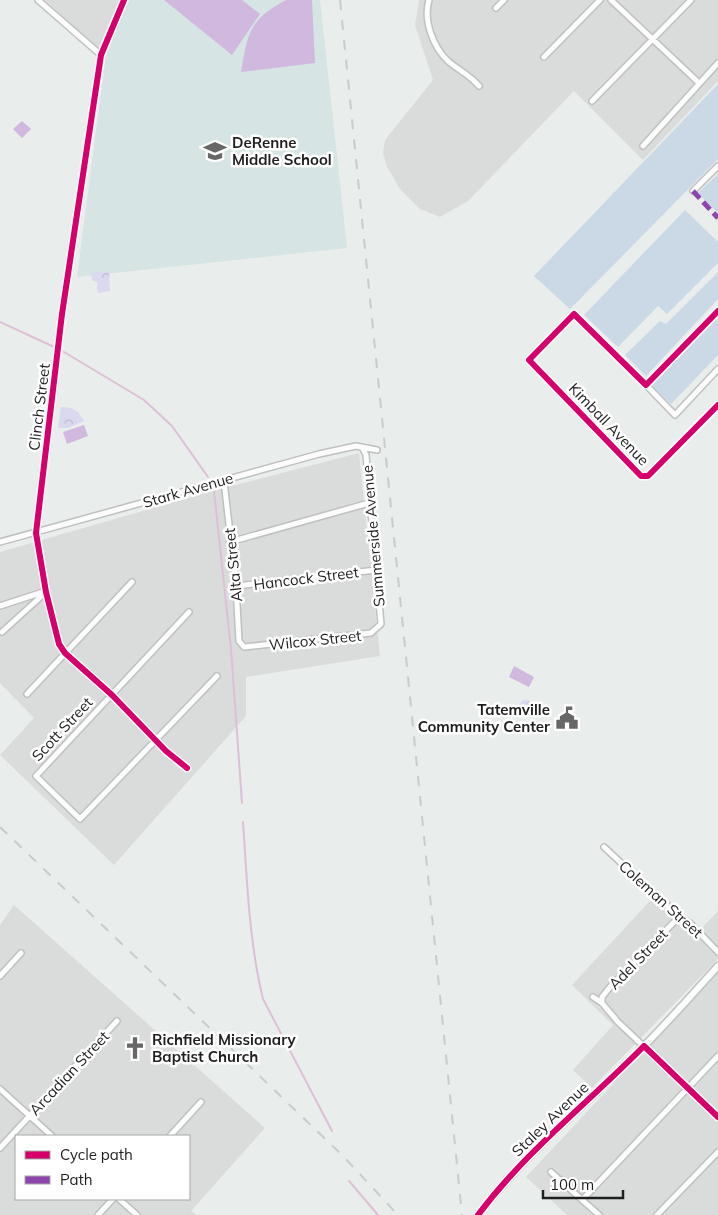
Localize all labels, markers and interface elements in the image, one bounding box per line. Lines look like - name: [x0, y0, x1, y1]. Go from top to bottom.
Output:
- place label: DeRenne Middle School: [232, 133, 332, 169]
- school or university icon: DeRenne Middle School: [202, 138, 228, 164]
- street label: Clinch Street: [24, 362, 54, 452]
- street label: Kimball Avenue: [565, 379, 653, 469]
- street label: Summerside Avenue: [357, 464, 389, 608]
- street label: Stark Avenue: [141, 468, 235, 512]
- street label: Alta Street: [220, 527, 246, 603]
- street label: Hancock Street: [252, 562, 360, 594]
- street label: Wilcox Street: [268, 626, 362, 654]
- street label: Scott Street: [27, 693, 97, 765]
- place label: Tatemville Community Center: [418, 700, 550, 736]
- public building icon: Tatemville Community Center: [554, 705, 580, 731]
- street label: Coleman Street: [615, 856, 707, 942]
- street label: Adel Street: [604, 925, 672, 993]
- street label: Arcadian Street: [25, 1027, 113, 1119]
- place label: Richfield Missionary Baptist Church: [152, 1030, 296, 1066]
- church icon: Richfield Missionary Baptist Church: [122, 1035, 148, 1061]
- street label: Staley Avenue: [508, 1078, 592, 1160]
- legend: [15, 1135, 190, 1200]
- text: Cycle path: [60, 1145, 133, 1164]
- scale bar: [543, 1168, 623, 1200]
- text: Path: [60, 1170, 92, 1189]
- text: 100 m: [550, 1175, 594, 1194]

